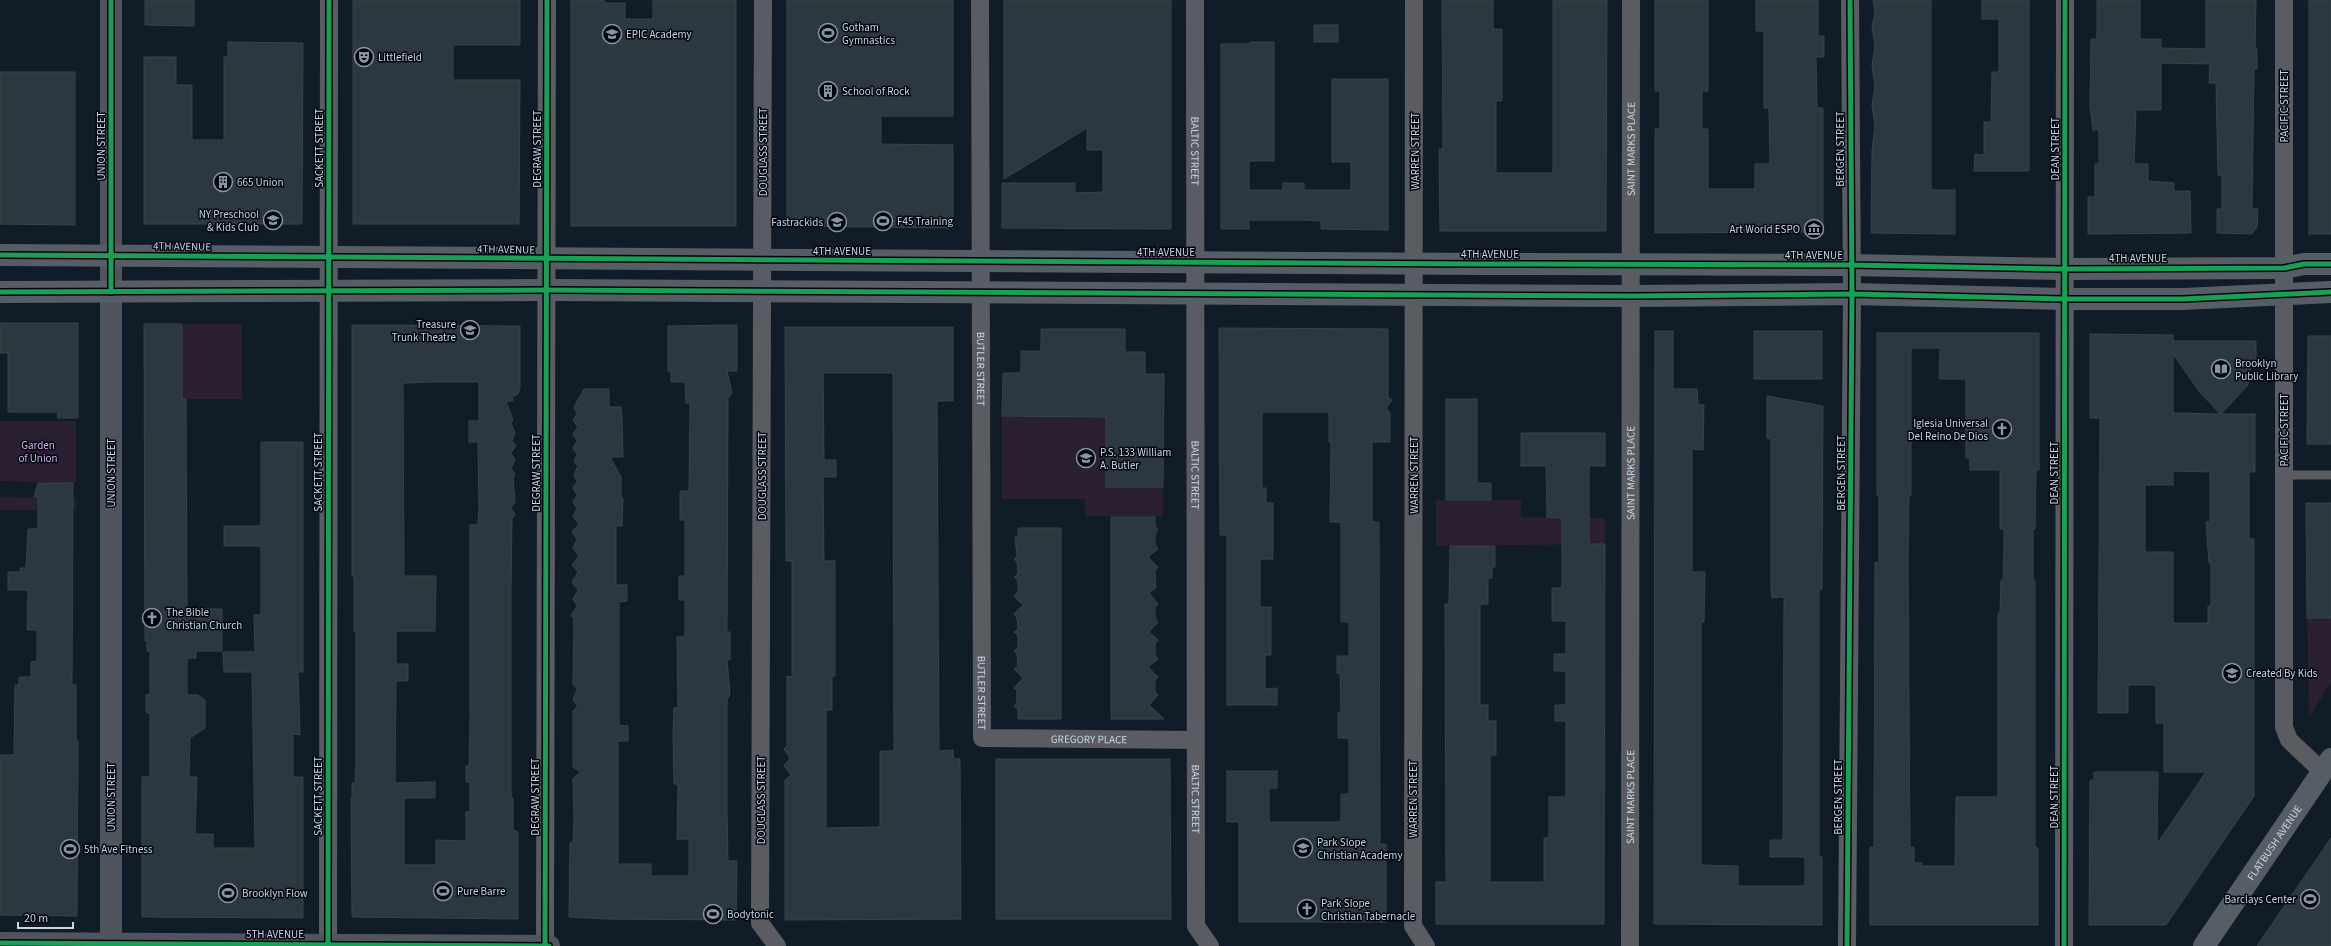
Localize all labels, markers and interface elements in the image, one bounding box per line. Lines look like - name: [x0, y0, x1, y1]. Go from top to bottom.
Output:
- place label: Gotham Gymnastics: [842, 20, 895, 48]
- sports icon: Gotham Gymnastics: [817, 22, 839, 44]
- school or university icon: EPIC Academy: [601, 23, 623, 45]
- place label: EPIC Academy: [626, 27, 692, 42]
- theatre icon: Littlefield: [353, 46, 375, 68]
- place label: Littlefield: [378, 50, 422, 65]
- street label: PACIFIC STREET: [2277, 69, 2292, 142]
- building icon: School of Rock: [817, 80, 839, 102]
- place label: School of Rock: [842, 84, 910, 99]
- street label: SAINT MARKS PLACE: [1624, 102, 1639, 196]
- street label: SACKETT STREET: [312, 108, 327, 188]
- street label: DOUGLASS STREET: [756, 108, 771, 196]
- street label: DEGRAW STREET: [530, 110, 545, 188]
- street label: UNION STREET: [94, 111, 109, 181]
- street label: BERGEN STREET: [1833, 111, 1848, 187]
- street label: WARREN STREET: [1408, 112, 1423, 190]
- street label: BALTIC STREET: [1187, 116, 1202, 186]
- street label: DEAN STREET: [2048, 117, 2063, 181]
- building icon: 665 Union: [212, 171, 234, 193]
- place label: 665 Union: [237, 175, 283, 190]
- place label: NY Preschool & Kids Club: [199, 207, 259, 235]
- school or university icon: NY Preschool & Kids Club: [262, 209, 284, 231]
- sports icon: F45 Training: [872, 210, 894, 232]
- school or university icon: Fastrackids: [826, 211, 848, 233]
- place label: F45 Training: [897, 214, 954, 229]
- place label: Fastrackids: [771, 215, 823, 230]
- museum icon: Art World ESPO: [1803, 218, 1825, 240]
- place label: Art World ESPO: [1730, 222, 1800, 237]
- street label: 4TH AVENUE: [153, 238, 211, 255]
- street label: 4TH AVENUE: [477, 241, 535, 258]
- street label: 4TH AVENUE: [813, 244, 871, 259]
- street label: 4TH AVENUE: [1137, 245, 1195, 260]
- street label: 4TH AVENUE: [1461, 247, 1519, 262]
- street label: 4TH AVENUE: [1785, 248, 1843, 263]
- street label: 4TH AVENUE: [2109, 251, 2167, 266]
- place label: Treasure Trunk Theatre: [392, 317, 457, 345]
- school or university icon: Treasure Trunk Theatre: [459, 319, 481, 341]
- street label: BUTLER STREET: [973, 332, 988, 406]
- place label: Brooklyn Public Library: [2235, 356, 2299, 384]
- library icon: Brooklyn Public Library: [2210, 358, 2232, 380]
- street label: PACIFIC STREET: [2277, 393, 2292, 466]
- place label: Iglesia Universal Del Reino De Dios: [1908, 416, 1988, 444]
- church icon: Iglesia Universal Del Reino De Dios: [1991, 418, 2013, 440]
- street label: SAINT MARKS PLACE: [1623, 426, 1639, 520]
- street label: SACKETT STREET: [311, 432, 326, 512]
- street label: DOUGLASS STREET: [755, 432, 770, 520]
- street label: DEGRAW STREET: [529, 434, 544, 512]
- street label: BERGEN STREET: [1834, 435, 1849, 511]
- street label: WARREN STREET: [1407, 436, 1422, 514]
- park label: Garden of Union: [18, 438, 58, 466]
- street label: UNION STREET: [104, 438, 119, 508]
- street label: BALTIC STREET: [1187, 440, 1203, 510]
- street label: DEAN STREET: [2047, 441, 2062, 505]
- place label: P.S. 133 William A. Butler: [1100, 445, 1171, 473]
- school or university icon: P.S. 133 William A. Butler: [1075, 447, 1097, 469]
- place label: The Bible Christian Church: [166, 605, 242, 633]
- church icon: The Bible Christian Church: [141, 607, 163, 629]
- street label: BUTLER STREET: [974, 656, 989, 730]
- school or university icon: Created By Kids: [2221, 662, 2243, 684]
- place label: Created By Kids: [2246, 666, 2318, 681]
- street label: GREGORY PLACE: [1051, 732, 1127, 747]
- street label: SAINT MARKS PLACE: [1623, 750, 1638, 844]
- street label: SACKETT STREET: [311, 756, 326, 836]
- street label: DOUGLASS STREET: [754, 756, 769, 844]
- street label: DEGRAW STREET: [528, 758, 543, 836]
- street label: BERGEN STREET: [1831, 759, 1846, 835]
- street label: WARREN STREET: [1406, 760, 1421, 838]
- street label: UNION STREET: [104, 762, 119, 832]
- street label: BALTIC STREET: [1188, 764, 1203, 834]
- street label: DEAN STREET: [2047, 765, 2062, 829]
- street label: FLATBUSH AVENUE: [2244, 802, 2306, 884]
- place label: Park Slope Christian Academy: [1317, 835, 1403, 863]
- school or university icon: Park Slope Christian Academy: [1292, 837, 1314, 859]
- sports icon: 5th Ave Fitness: [59, 838, 81, 860]
- place label: 5th Ave Fitness: [84, 842, 153, 857]
- sports icon: Pure Barre: [432, 880, 454, 902]
- sports icon: Brooklyn Flow: [217, 882, 239, 904]
- place label: Pure Barre: [457, 884, 506, 899]
- place label: Brooklyn Flow: [242, 886, 308, 901]
- sports icon: Barclays Center: [2299, 888, 2321, 910]
- place label: Barclays Center: [2224, 892, 2296, 907]
- place label: Park Slope Christian Tabernacle: [1321, 896, 1416, 924]
- church icon: Park Slope Christian Tabernacle: [1296, 898, 1318, 920]
- sports icon: Bodytonic: [702, 903, 724, 925]
- scale bar: [18, 904, 73, 930]
- place label: Bodytonic: [727, 907, 774, 922]
- text: 20 m: [24, 910, 48, 927]
- street label: 5TH AVENUE: [246, 927, 304, 942]

